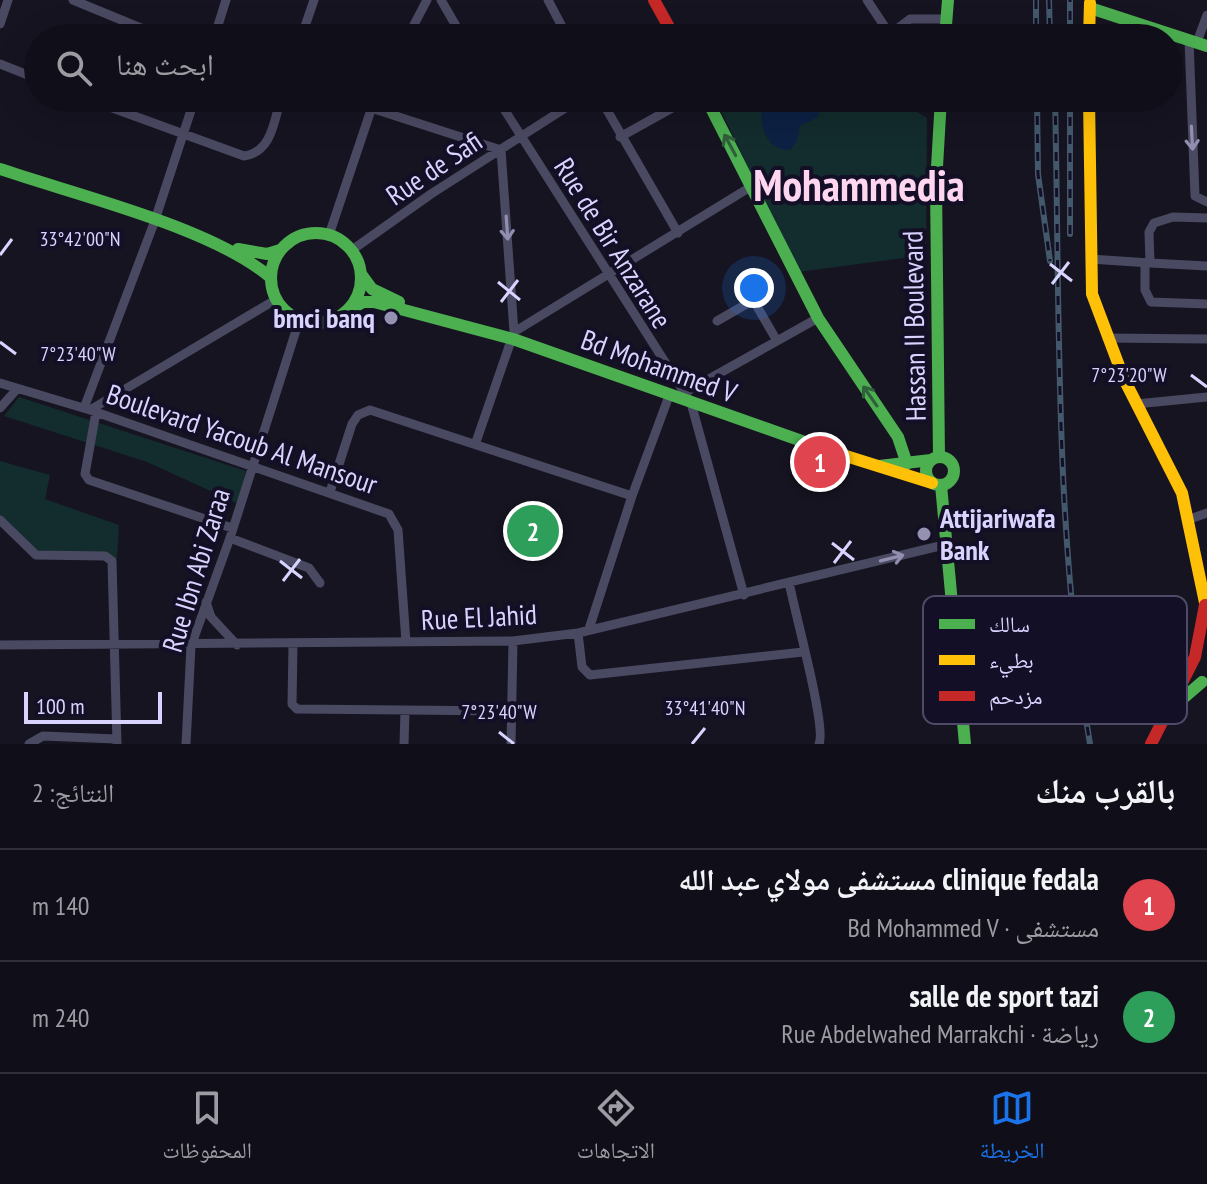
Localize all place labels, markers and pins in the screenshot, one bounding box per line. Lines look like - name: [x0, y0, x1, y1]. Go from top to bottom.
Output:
- place label: bmci banq: [273, 299, 375, 336]
- marker: bmci banq: [382, 309, 400, 327]
- pin: 1: [794, 432, 846, 492]
- place label: Attijariwafa Bank: [939, 499, 1055, 568]
- pin: 2: [507, 501, 559, 561]
- marker: Attijariwafa Bank: [915, 525, 933, 543]

